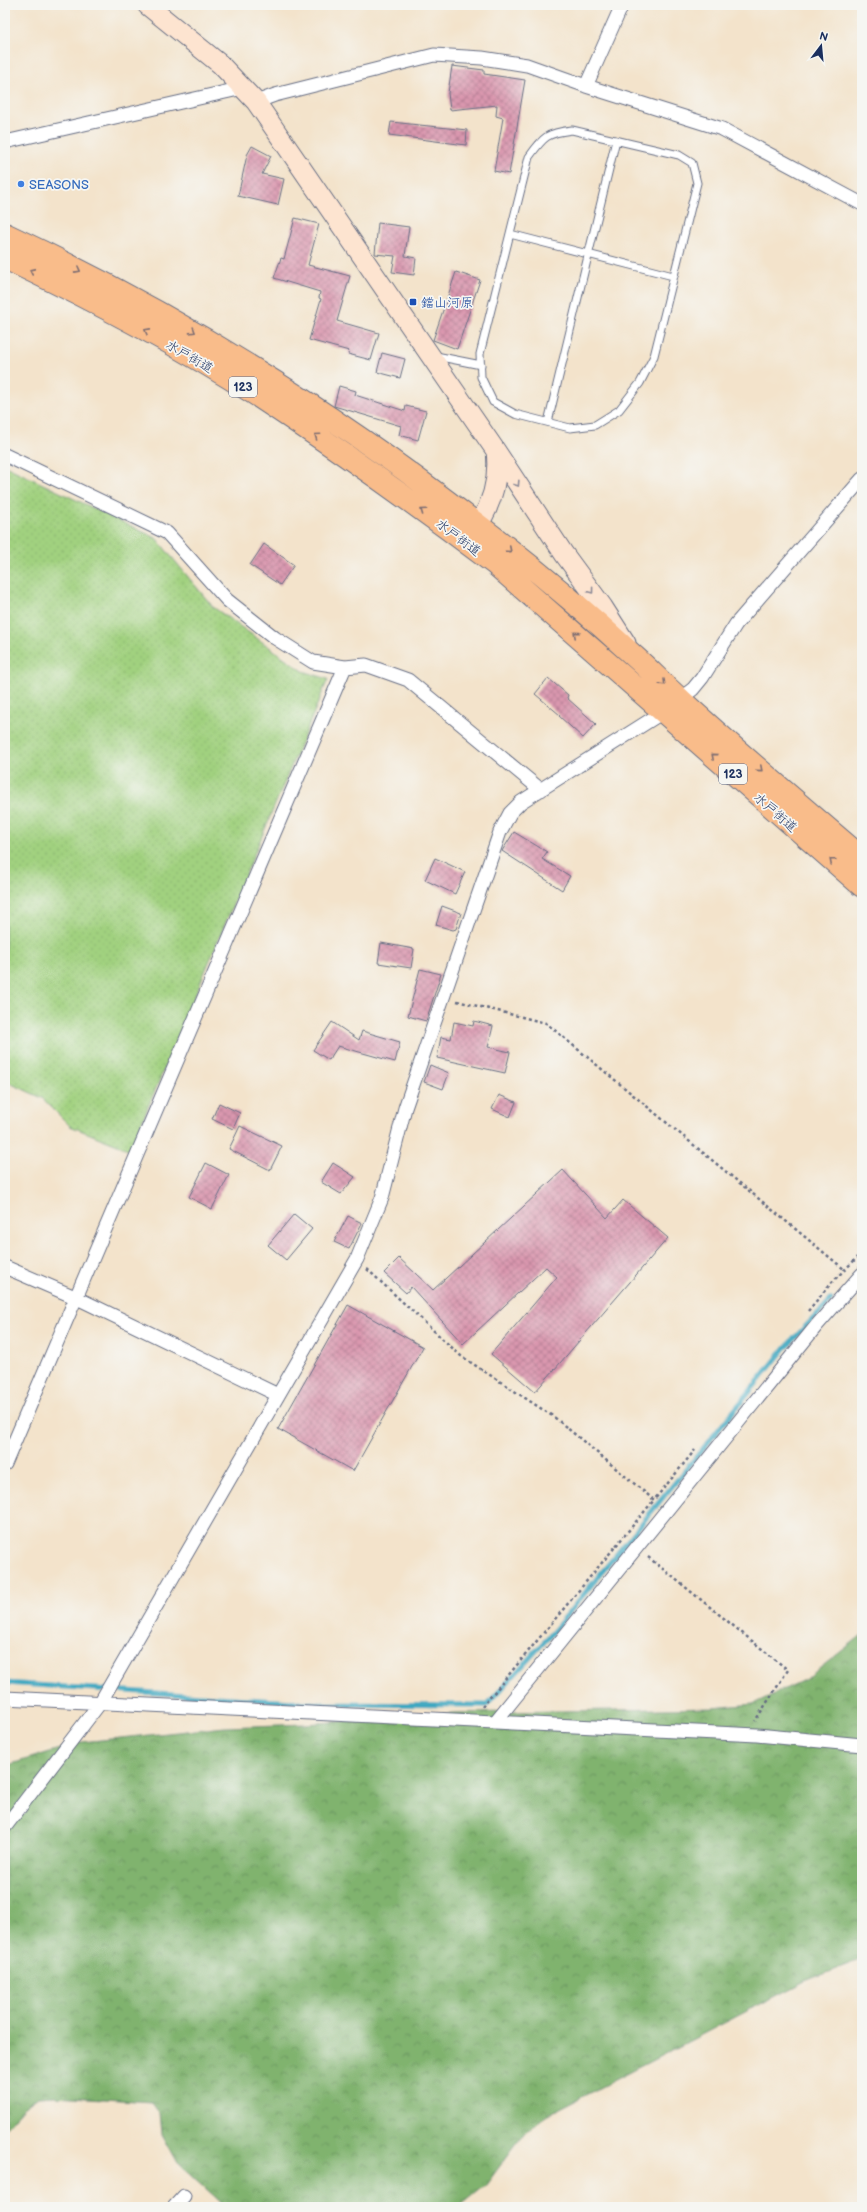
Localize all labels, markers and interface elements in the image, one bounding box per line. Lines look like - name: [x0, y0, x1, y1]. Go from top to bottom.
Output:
- north arrow: [801, 26, 841, 66]
- text: N: [818, 29, 829, 44]
- place label: SEASONS: [29, 177, 89, 193]
- marker: SEASONS: [16, 179, 26, 189]
- one-way arrow: [74, 265, 81, 272]
- one-way arrow: [28, 268, 36, 276]
- place label: 鐺山河原: [421, 295, 473, 311]
- marker: 鐺山河原: [408, 297, 418, 307]
- one-way arrow: [188, 326, 195, 333]
- one-way arrow: [144, 329, 151, 336]
- street label: 水戸街道: [163, 337, 216, 377]
- road number: 123: [229, 377, 257, 397]
- one-way arrow: [314, 433, 321, 441]
- one-way arrow: [512, 480, 520, 487]
- one-way arrow: [421, 509, 428, 516]
- street label: 水戸街道: [433, 516, 484, 560]
- one-way arrow: [505, 545, 512, 552]
- one-way arrow: [586, 587, 594, 594]
- one-way arrow: [573, 632, 580, 639]
- one-way arrow: [658, 678, 666, 686]
- one-way arrow: [711, 754, 718, 761]
- road number: 123: [719, 764, 747, 784]
- one-way arrow: [755, 765, 763, 772]
- street label: 水戸街道: [750, 790, 800, 836]
- one-way arrow: [830, 858, 837, 865]

